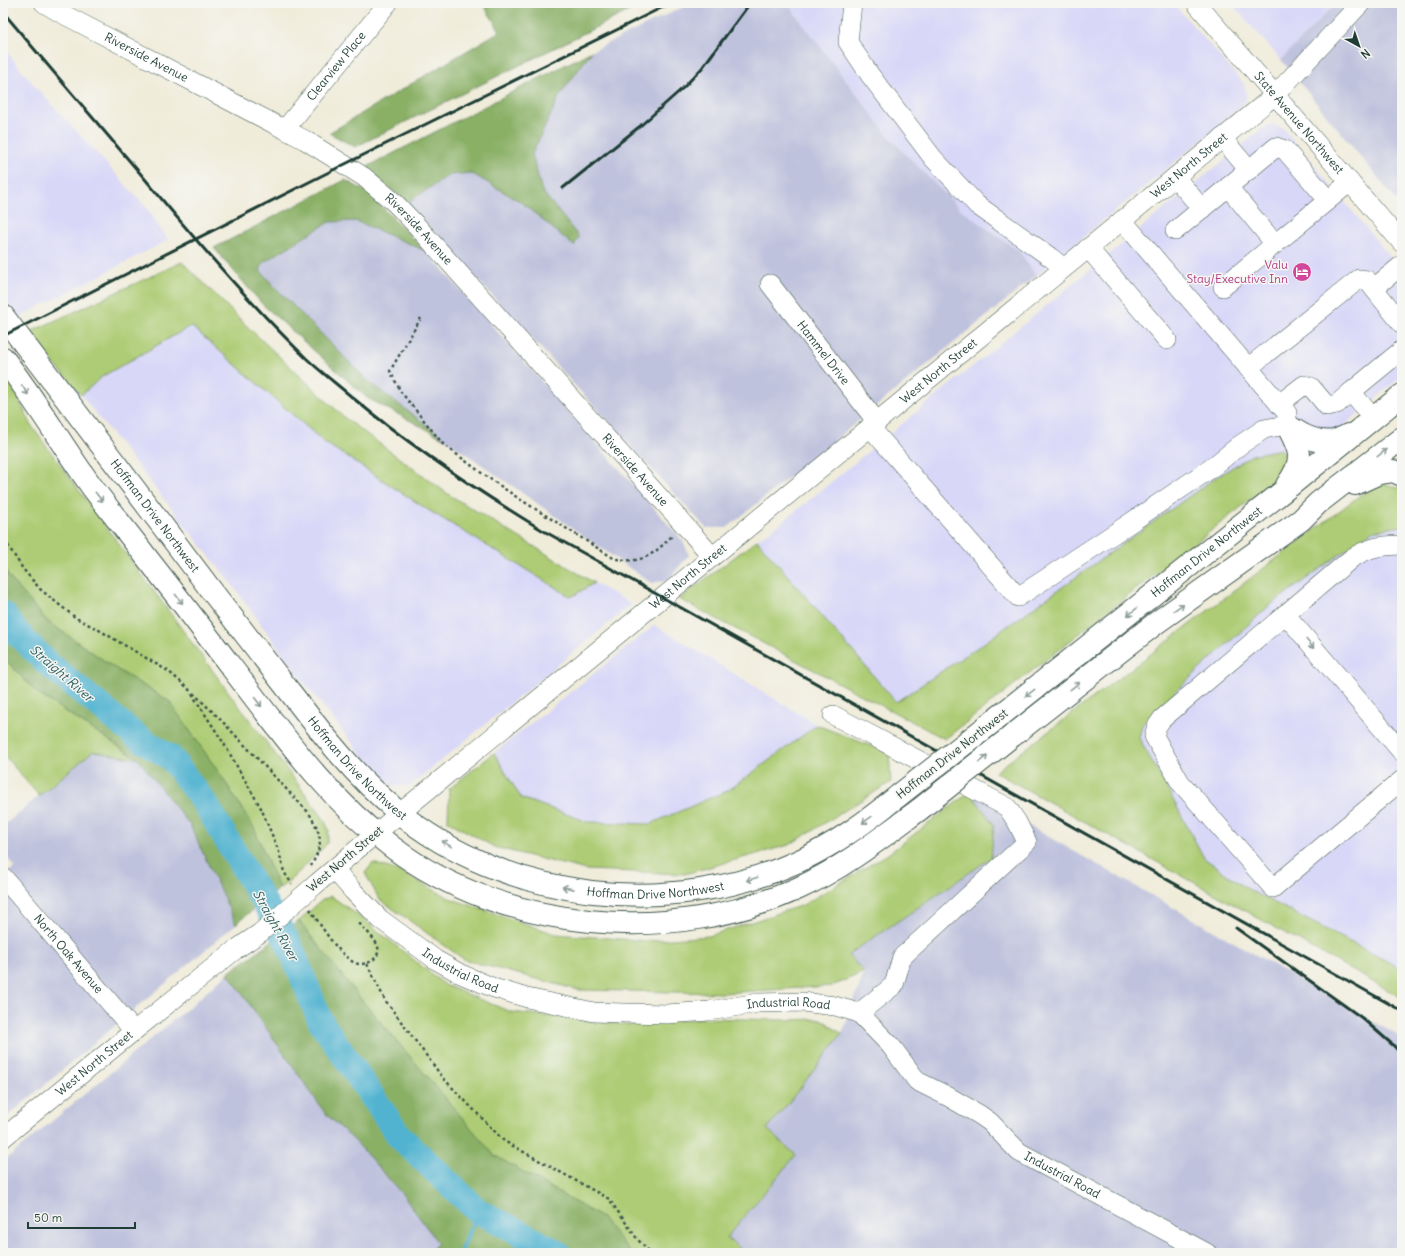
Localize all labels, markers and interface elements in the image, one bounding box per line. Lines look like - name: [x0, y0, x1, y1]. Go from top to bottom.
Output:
- north arrow: [1339, 26, 1379, 66]
- street label: Clearview Place: [303, 28, 369, 104]
- street label: Riverside Avenue: [102, 29, 191, 85]
- text: N: [1358, 46, 1373, 61]
- street label: State Avenue Northwest: [1251, 68, 1347, 177]
- street label: West North Street: [1147, 129, 1230, 201]
- street label: Riverside Avenue: [382, 190, 456, 268]
- place label: Valu Stay/Executive Inn: [1187, 257, 1288, 286]
- hotel icon: Valu Stay/Executive Inn: [1291, 261, 1313, 283]
- street label: Hammel Drive: [794, 317, 853, 387]
- street label: West North Street: [897, 335, 980, 407]
- one-way arrow: [21, 384, 30, 395]
- street label: Riverside Avenue: [599, 430, 672, 509]
- one-way arrow: [1377, 449, 1388, 457]
- street label: Hoffman Drive Northwest: [108, 456, 203, 575]
- one-way arrow: [95, 491, 104, 502]
- street label: Hoffman Drive Northwest: [1147, 503, 1265, 600]
- street label: West North Street: [646, 540, 729, 612]
- one-way arrow: [175, 593, 184, 604]
- one-way arrow: [1173, 603, 1184, 611]
- one-way arrow: [1126, 608, 1137, 616]
- one-way arrow: [1306, 639, 1315, 650]
- water label: Straight River: [26, 641, 98, 707]
- one-way arrow: [1070, 682, 1081, 691]
- one-way arrow: [1024, 688, 1035, 697]
- one-way arrow: [254, 697, 262, 708]
- street label: Hoffman Drive Northwest: [893, 705, 1011, 802]
- street label: Hoffman Drive Northwest: [305, 713, 410, 823]
- one-way arrow: [978, 754, 989, 763]
- one-way arrow: [862, 816, 873, 824]
- street label: West North Street: [303, 822, 386, 895]
- one-way arrow: [441, 840, 453, 848]
- one-way arrow: [746, 875, 758, 883]
- street label: Hoffman Drive Northwest: [586, 878, 725, 902]
- one-way arrow: [562, 883, 575, 891]
- water label: Straight River: [249, 887, 303, 965]
- street label: North Oak Avenue: [31, 911, 107, 996]
- street label: Industrial Road: [420, 944, 500, 996]
- street label: Industrial Road: [745, 994, 831, 1012]
- street label: West North Street: [53, 1027, 136, 1099]
- street label: Industrial Road: [1022, 1148, 1103, 1201]
- scale bar: [28, 1204, 135, 1230]
- text: 50 m: [34, 1210, 63, 1225]

